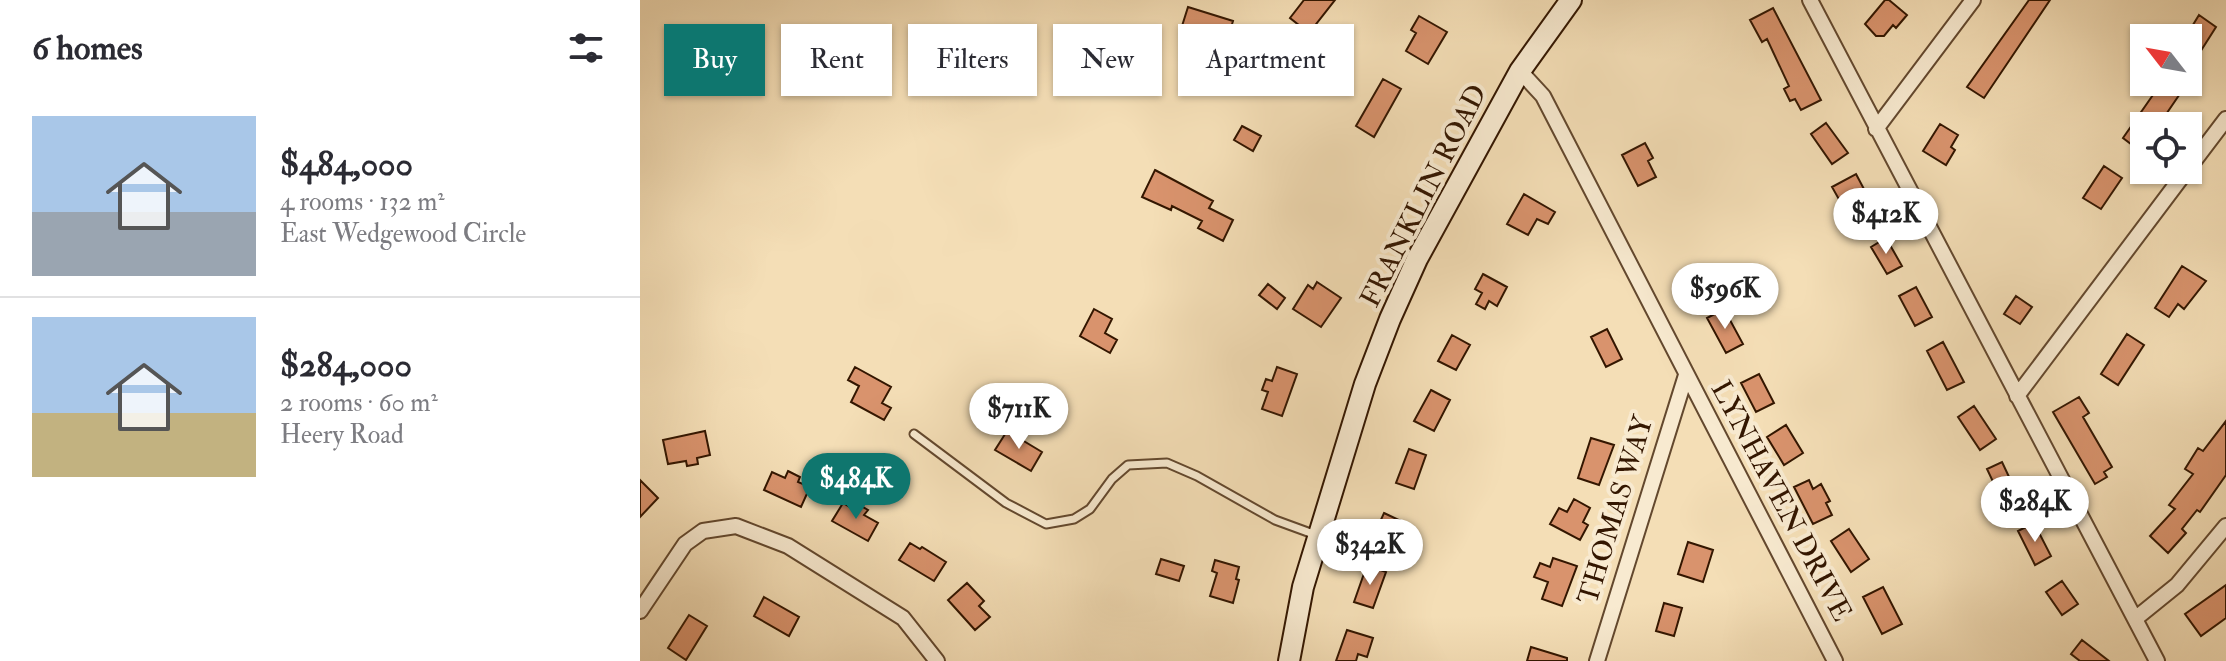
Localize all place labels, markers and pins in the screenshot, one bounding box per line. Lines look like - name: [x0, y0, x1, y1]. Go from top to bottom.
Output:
- pin: $412K: [1830, 188, 1942, 256]
- pin: $596K: [1669, 263, 1781, 331]
- pin: $711K: [963, 383, 1075, 451]
- pin: $484K: [800, 453, 912, 521]
- pin: $284K: [1979, 476, 2091, 544]
- pin: $342K: [1314, 519, 1426, 587]

